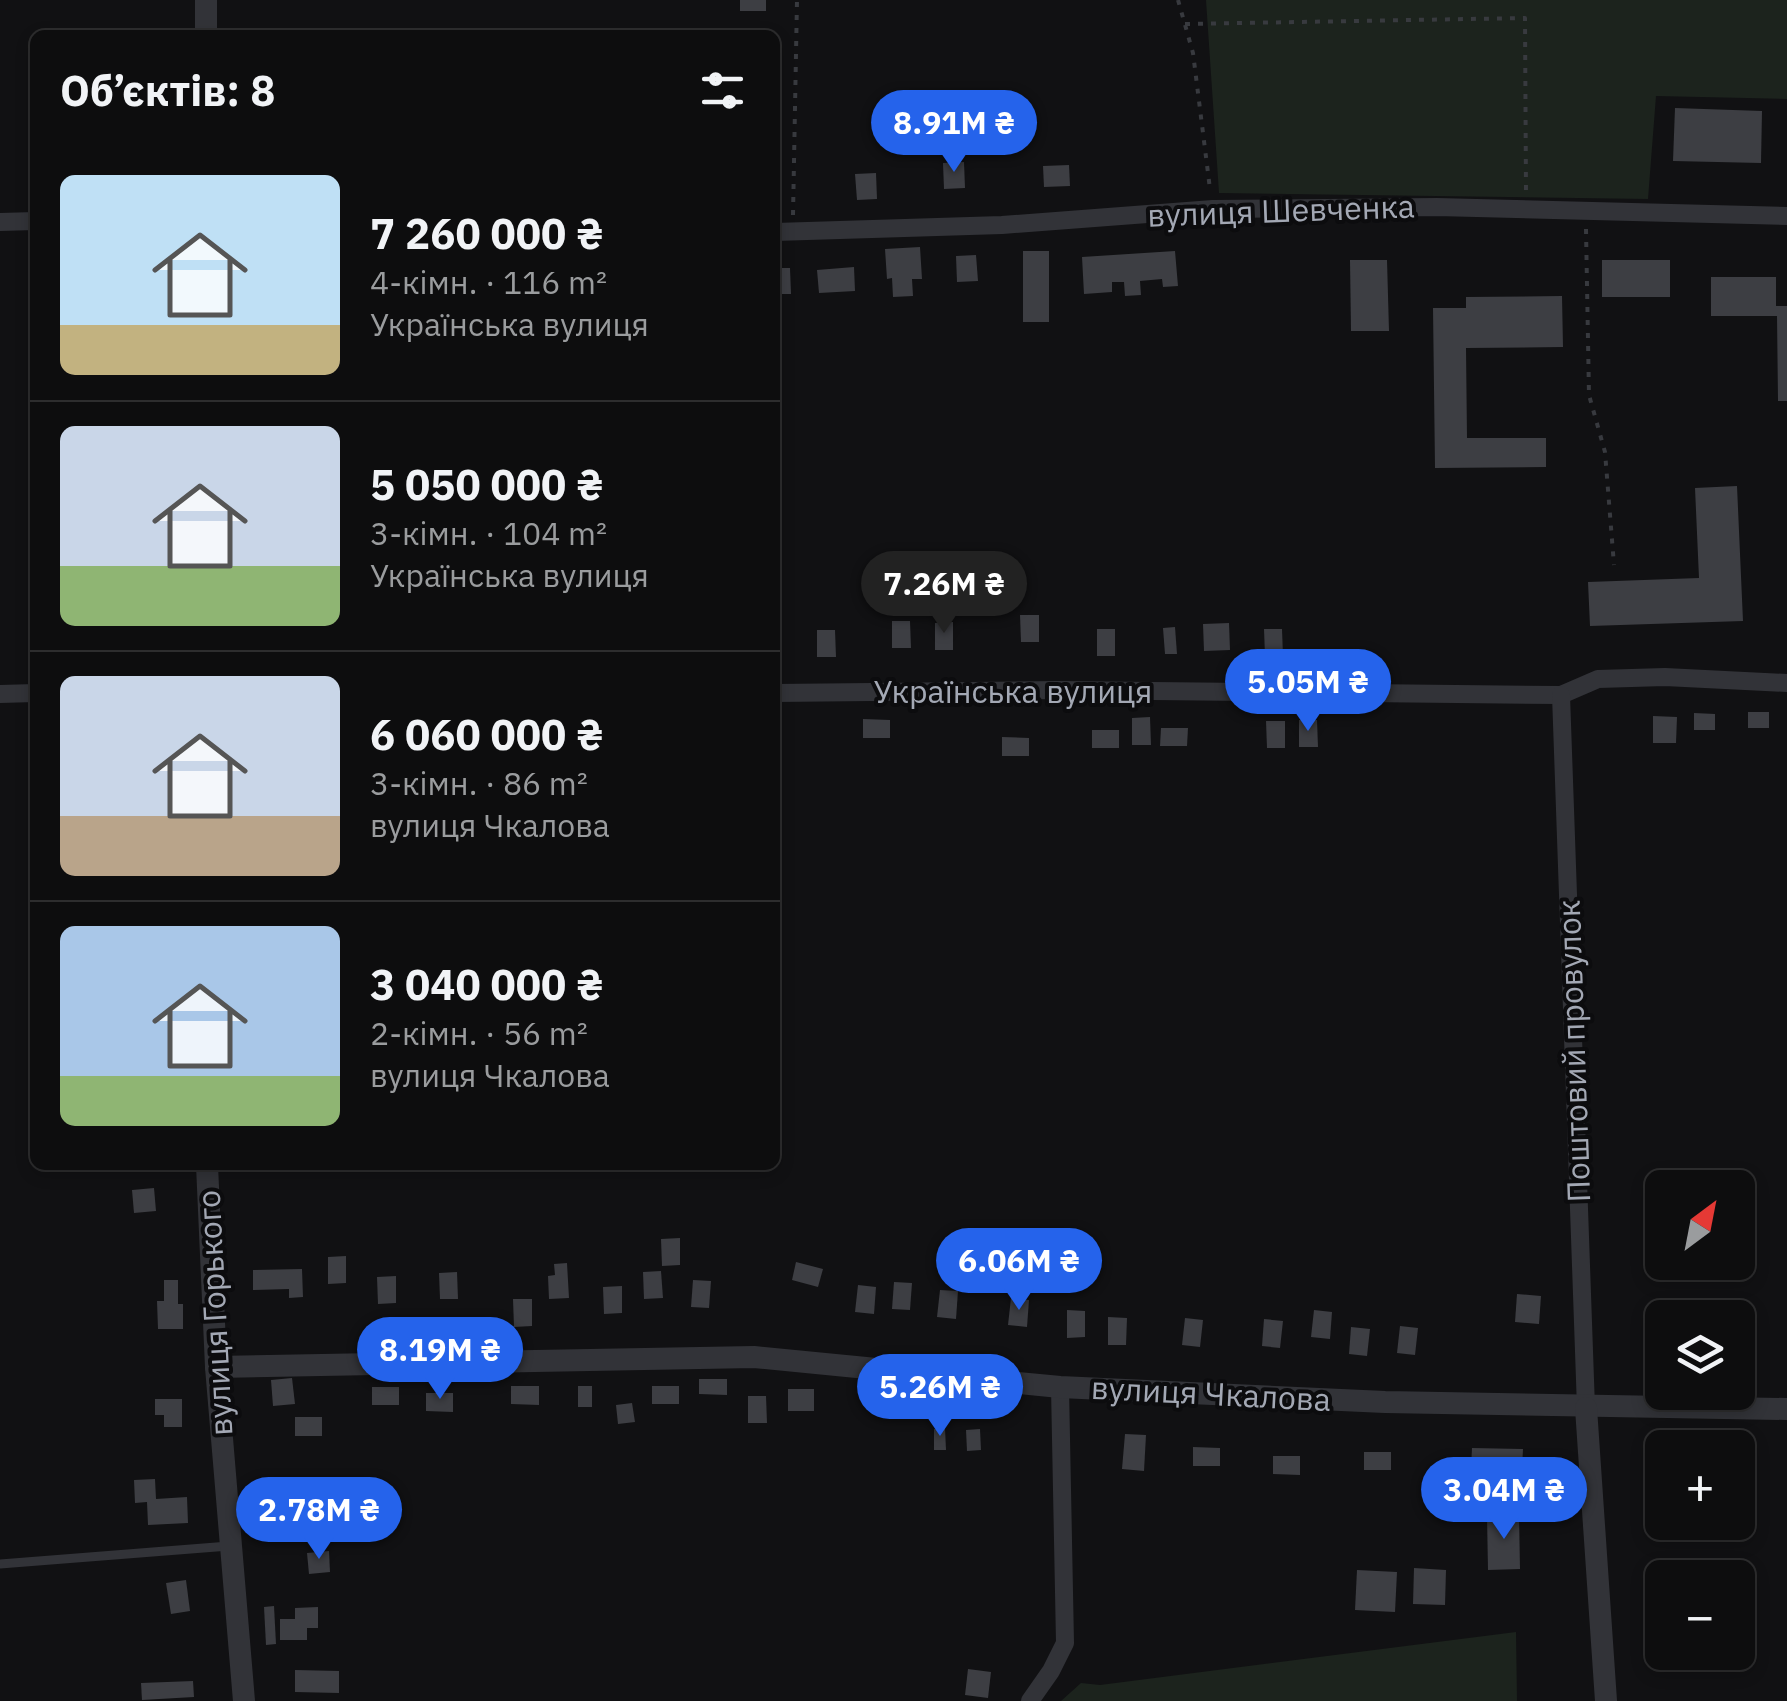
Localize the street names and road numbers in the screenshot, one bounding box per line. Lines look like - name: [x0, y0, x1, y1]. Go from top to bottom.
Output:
- street label: вулиця Шевченка: [1146, 184, 1415, 236]
- street label: Українська вулиця: [874, 670, 1152, 712]
- street label: Поштовий провулок: [1547, 899, 1599, 1203]
- street label: вулиця Горького: [187, 1189, 241, 1437]
- street label: вулиця Чкалова: [1090, 1366, 1332, 1420]

